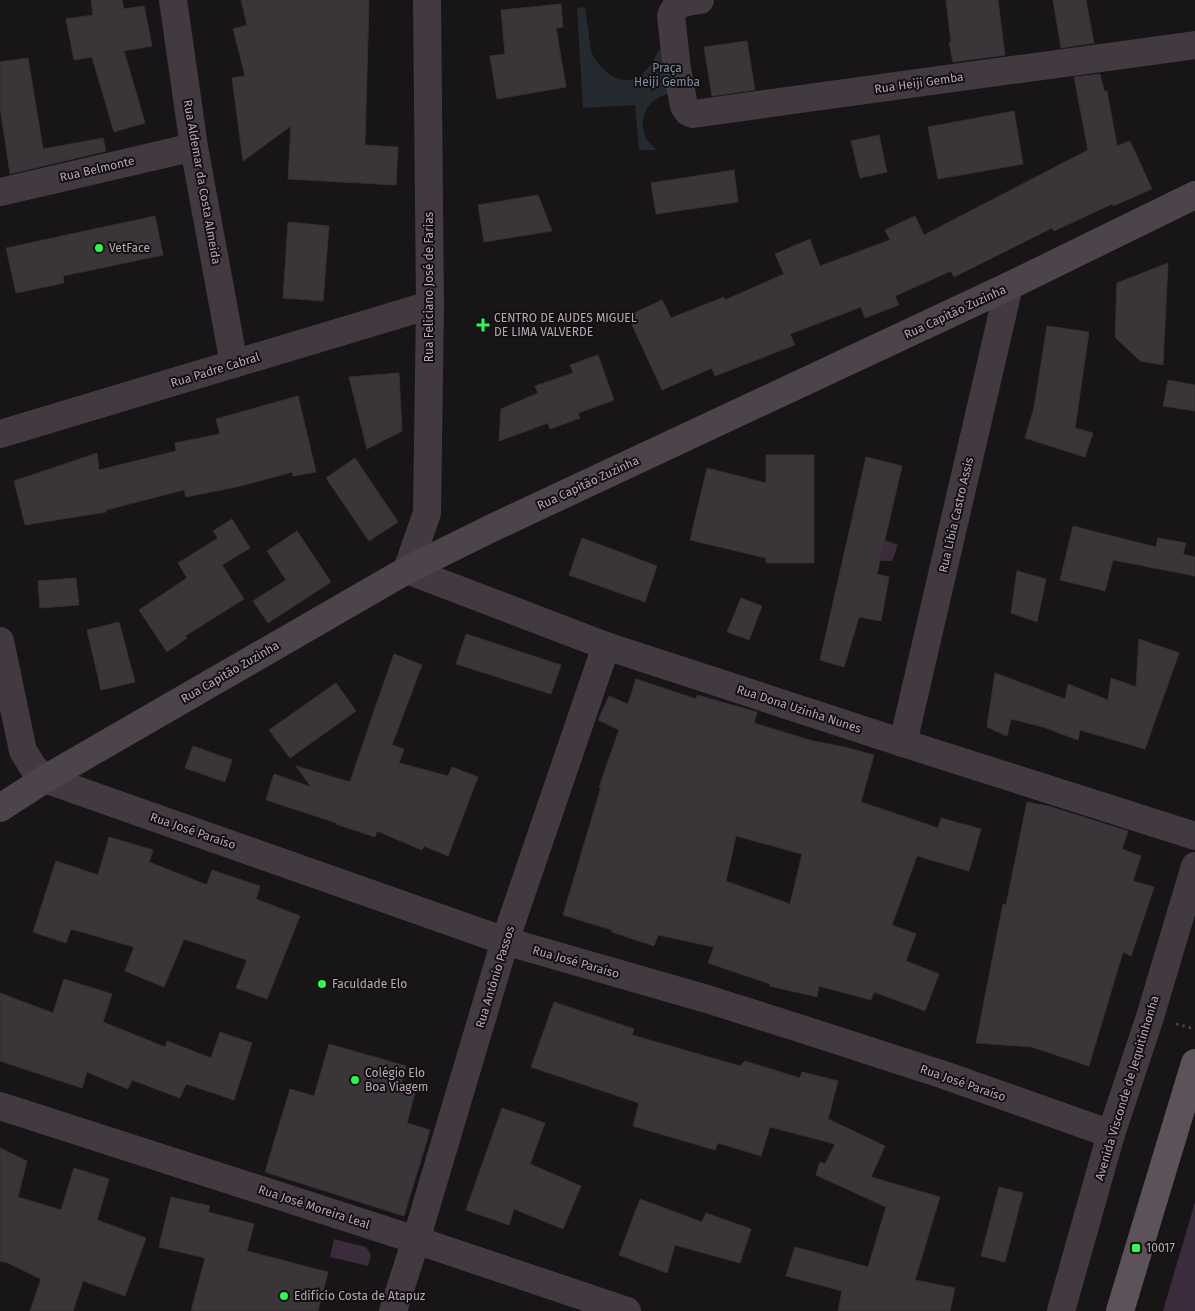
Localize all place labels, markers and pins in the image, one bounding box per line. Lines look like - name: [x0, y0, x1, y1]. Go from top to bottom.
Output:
- place label: VetFace: [109, 241, 150, 255]
- marker: VetFace: [93, 242, 105, 254]
- place label: CENTRO DE AUDES MIGUEL DE LIMA VALVERDE: [494, 311, 637, 339]
- marker: CENTRO DE AUDES MIGUEL DE LIMA VALVERDE: [476, 318, 490, 332]
- place label: Faculdade Elo: [332, 977, 407, 991]
- marker: Faculdade Elo: [316, 978, 328, 990]
- place label: Colégio Elo Boa Viagem: [365, 1066, 428, 1094]
- marker: Colégio Elo Boa Viagem: [349, 1074, 361, 1086]
- place label: 10017: [1146, 1241, 1175, 1255]
- marker: 10017: [1130, 1242, 1142, 1254]
- place label: Edifício Costa de Atapuz: [294, 1289, 425, 1303]
- marker: Edifício Costa de Atapuz: [278, 1290, 290, 1302]

